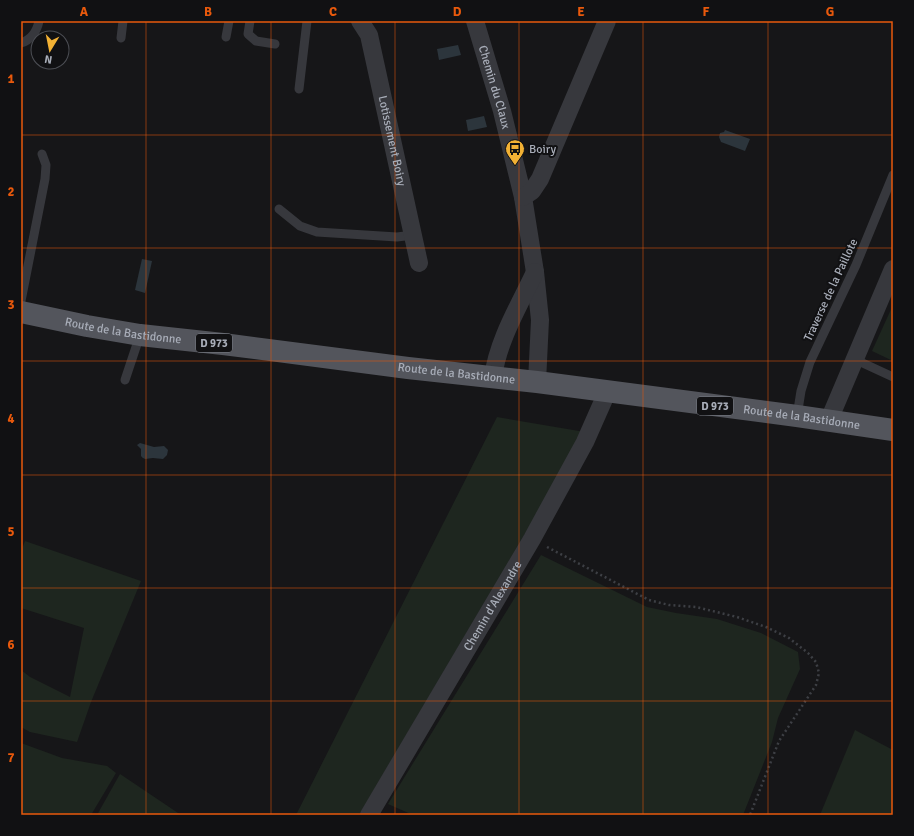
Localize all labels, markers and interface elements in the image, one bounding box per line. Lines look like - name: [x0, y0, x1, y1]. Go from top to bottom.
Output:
- text: A: [80, 4, 89, 20]
- text: B: [204, 4, 212, 20]
- text: C: [329, 4, 337, 20]
- text: D: [453, 4, 462, 20]
- text: E: [577, 4, 585, 20]
- text: F: [703, 4, 710, 20]
- text: G: [826, 4, 834, 20]
- north arrow: [30, 30, 70, 70]
- street label: Chemin du Claux: [475, 44, 514, 131]
- text: N: [43, 52, 53, 66]
- text: 1: [7, 71, 15, 87]
- street label: Lotissement Boiry: [375, 94, 410, 188]
- bus stop icon: Boiry: [504, 138, 526, 166]
- place label: Boiry: [529, 142, 556, 157]
- text: 2: [7, 184, 15, 200]
- street label: Traverse de la Paillote: [801, 236, 861, 344]
- text: 3: [7, 297, 15, 313]
- street label: Route de la Bastidonne: [64, 314, 182, 347]
- road number: D 973: [196, 334, 232, 352]
- street label: Route de la Bastidonne: [397, 359, 516, 387]
- road number: D 973: [697, 397, 733, 415]
- street label: Route de la Bastidonne: [742, 402, 861, 433]
- text: 4: [7, 411, 15, 427]
- text: 5: [7, 524, 15, 540]
- street label: Chemin d'Alexandre: [460, 558, 525, 653]
- text: 6: [7, 637, 15, 653]
- text: 7: [7, 750, 15, 766]

